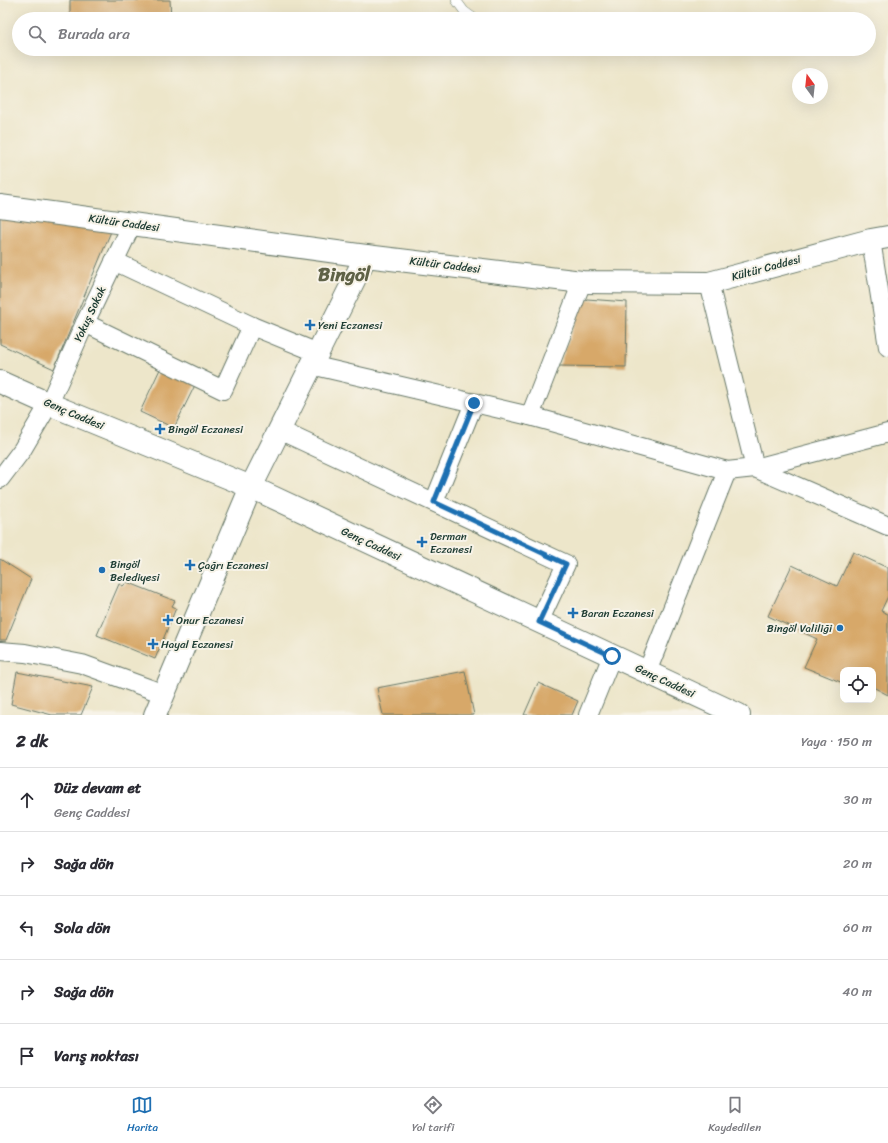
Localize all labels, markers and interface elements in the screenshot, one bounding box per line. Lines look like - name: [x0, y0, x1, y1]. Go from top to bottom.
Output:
- search box: [12, 12, 876, 56]
- text: Burada ara: [58, 21, 130, 47]
- icon: search: [26, 23, 48, 45]
- north arrow: [792, 68, 828, 104]
- street label: Kültür Caddesi: [88, 209, 161, 237]
- street label: Kültür Caddesi: [729, 249, 804, 286]
- street label: Kültür Caddesi: [409, 251, 482, 279]
- district label: Bingöl: [318, 258, 371, 291]
- street label: Yokuş Sokak: [69, 283, 111, 345]
- place label: Yeni Eczanesi: [318, 316, 383, 335]
- marker: Yeni Eczanesi: [305, 320, 315, 330]
- street label: Genç Caddesi: [41, 393, 108, 436]
- route end: [465, 394, 483, 412]
- place label: Bingöl Eczanesi: [168, 420, 244, 439]
- marker: Bingöl Eczanesi: [155, 424, 165, 434]
- street label: Genç Caddesi: [338, 522, 405, 567]
- place label: Derman Eczanesi: [430, 527, 473, 559]
- marker: Derman Eczanesi: [417, 537, 427, 547]
- place label: Bingöl Belediyesi: [110, 555, 161, 587]
- place label: Çağrı Eczanesi: [198, 556, 269, 575]
- marker: Çağrı Eczanesi: [185, 560, 195, 570]
- marker: Bingöl Belediyesi: [97, 565, 107, 575]
- place label: Baran Eczanesi: [581, 604, 655, 623]
- marker: Baran Eczanesi: [568, 608, 578, 618]
- place label: Onur Eczanesi: [176, 611, 244, 630]
- marker: Onur Eczanesi: [163, 615, 173, 625]
- place label: Bingöl Valiliği: [767, 619, 833, 638]
- marker: Bingöl Valiliği: [835, 623, 845, 633]
- place label: Hayal Eczanesi: [161, 635, 234, 654]
- marker: Hayal Eczanesi: [148, 639, 158, 649]
- route start: [603, 647, 621, 665]
- street label: Genç Caddesi: [632, 659, 699, 704]
- map controls: [840, 667, 876, 703]
- button: locate: [840, 667, 876, 703]
- text: 2 dk: [16, 726, 48, 756]
- text: Yaya · 150 m: [801, 730, 872, 753]
- text: Düz devam et: [54, 775, 141, 801]
- text: 30 m: [843, 788, 872, 811]
- icon: ahead: [16, 789, 38, 811]
- text: Genç Caddesi: [54, 801, 130, 824]
- text: Sağa dön: [54, 851, 114, 877]
- text: 20 m: [843, 852, 872, 875]
- icon: right: [16, 853, 38, 875]
- text: Sola dön: [54, 915, 110, 941]
- text: 60 m: [843, 916, 872, 939]
- icon: left: [16, 917, 38, 939]
- text: Sağa dön: [54, 979, 114, 1005]
- text: 40 m: [842, 980, 872, 1003]
- icon: right: [16, 981, 38, 1003]
- text: Varış noktası: [54, 1043, 139, 1069]
- icon: arrive: [16, 1045, 38, 1067]
- tab: Harita: [127, 1094, 158, 1137]
- tab: Yol tarifi: [412, 1094, 454, 1137]
- tab: Kaydedilen: [708, 1094, 761, 1137]

